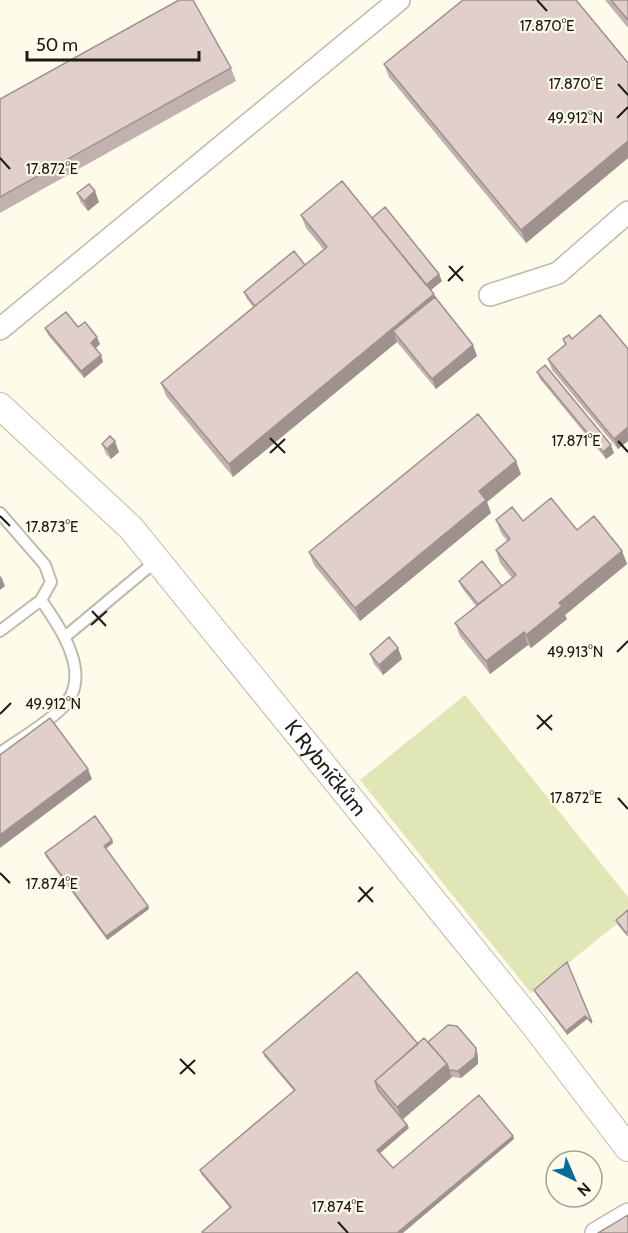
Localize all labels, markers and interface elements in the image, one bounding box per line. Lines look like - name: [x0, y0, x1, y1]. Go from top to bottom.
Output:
- text: 17.870°E: [520, 17, 574, 35]
- scale bar: [27, 24, 200, 62]
- text: 50 m: [36, 34, 78, 56]
- text: 17.870°E: [549, 75, 603, 93]
- text: 49.912°N: [547, 109, 603, 127]
- text: 17.872°E: [26, 160, 78, 178]
- text: 17.871°E: [551, 432, 601, 450]
- text: 17.873°E: [26, 518, 78, 536]
- text: 49.913°N: [547, 643, 603, 661]
- text: 49.912°N: [25, 695, 81, 713]
- street label: K Rybníčkům: [280, 715, 372, 821]
- text: 17.872°E: [550, 789, 602, 807]
- text: 17.874°E: [26, 875, 78, 893]
- north arrow: [544, 1149, 604, 1209]
- text: N: [573, 1179, 595, 1200]
- text: 17.874°E: [312, 1198, 364, 1216]

